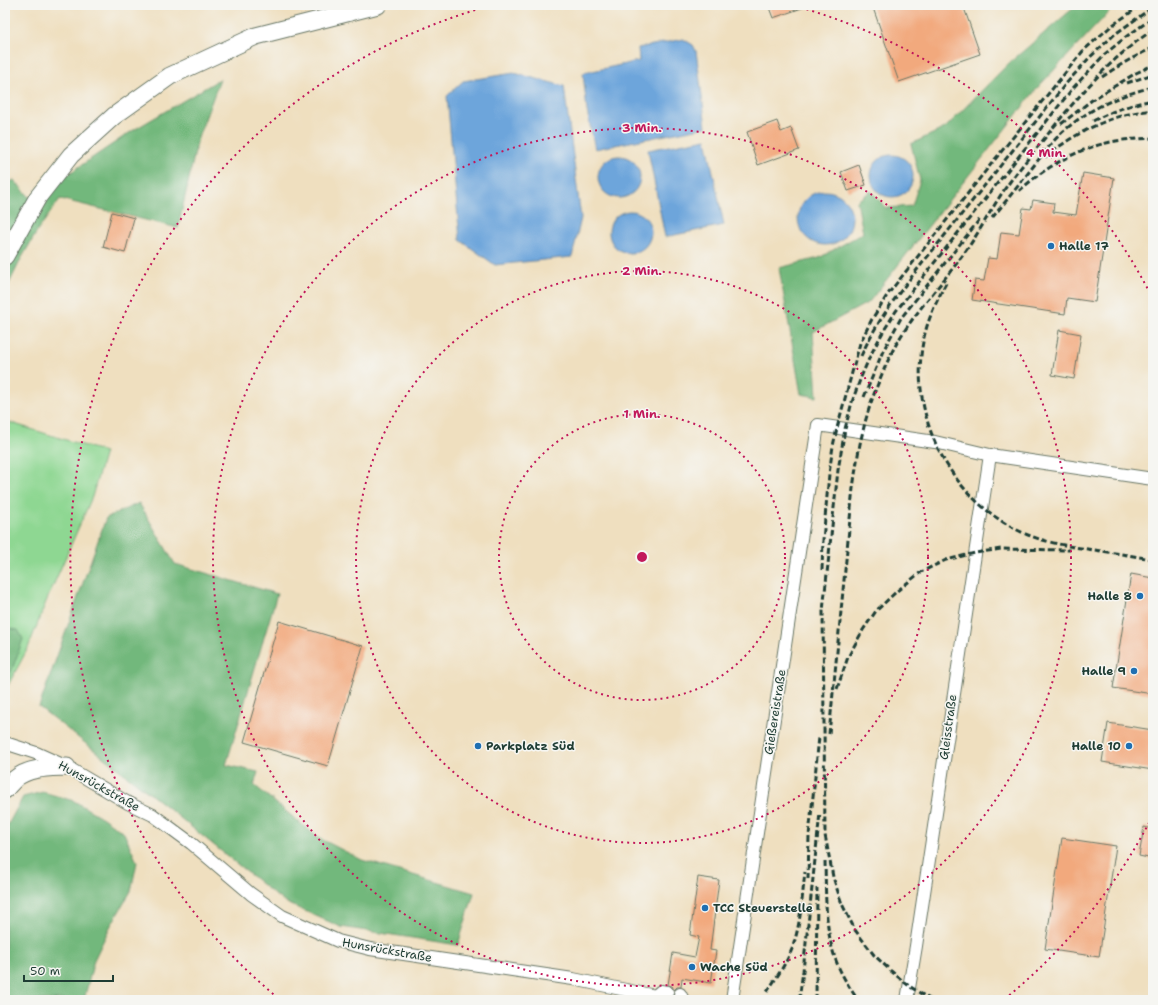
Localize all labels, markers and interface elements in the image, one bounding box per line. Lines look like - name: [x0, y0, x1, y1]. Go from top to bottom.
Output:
- text: 3 Min.: [622, 120, 662, 136]
- text: 4 Min.: [1026, 145, 1066, 161]
- place label: Halle 17: [1059, 238, 1109, 254]
- marker: Halle 17: [1046, 241, 1056, 251]
- text: 2 Min.: [622, 263, 662, 279]
- text: 1 Min.: [623, 406, 661, 422]
- centre of rings: [635, 550, 649, 564]
- place label: Halle 8: [1088, 588, 1132, 604]
- marker: Halle 8: [1135, 591, 1145, 601]
- place label: Halle 9: [1082, 663, 1126, 679]
- marker: Halle 9: [1129, 666, 1139, 676]
- street label: Gießereistraße: [760, 668, 790, 756]
- street label: Gleisstraße: [935, 693, 961, 761]
- place label: Parkplatz Süd: [486, 738, 575, 754]
- place label: Halle 10: [1071, 738, 1121, 754]
- marker: Parkplatz Süd: [473, 741, 483, 751]
- marker: Halle 10: [1124, 741, 1134, 751]
- street label: Hunsrückstraße: [55, 757, 143, 815]
- place label: TCC Steuerstelle: [713, 900, 813, 916]
- marker: TCC Steuerstelle: [700, 903, 710, 913]
- street label: Hunsrückstraße: [341, 934, 433, 966]
- scale bar: [24, 957, 113, 983]
- place label: Wache Süd: [700, 959, 768, 975]
- marker: Wache Süd: [687, 962, 697, 972]
- text: 50 m: [30, 963, 60, 979]

